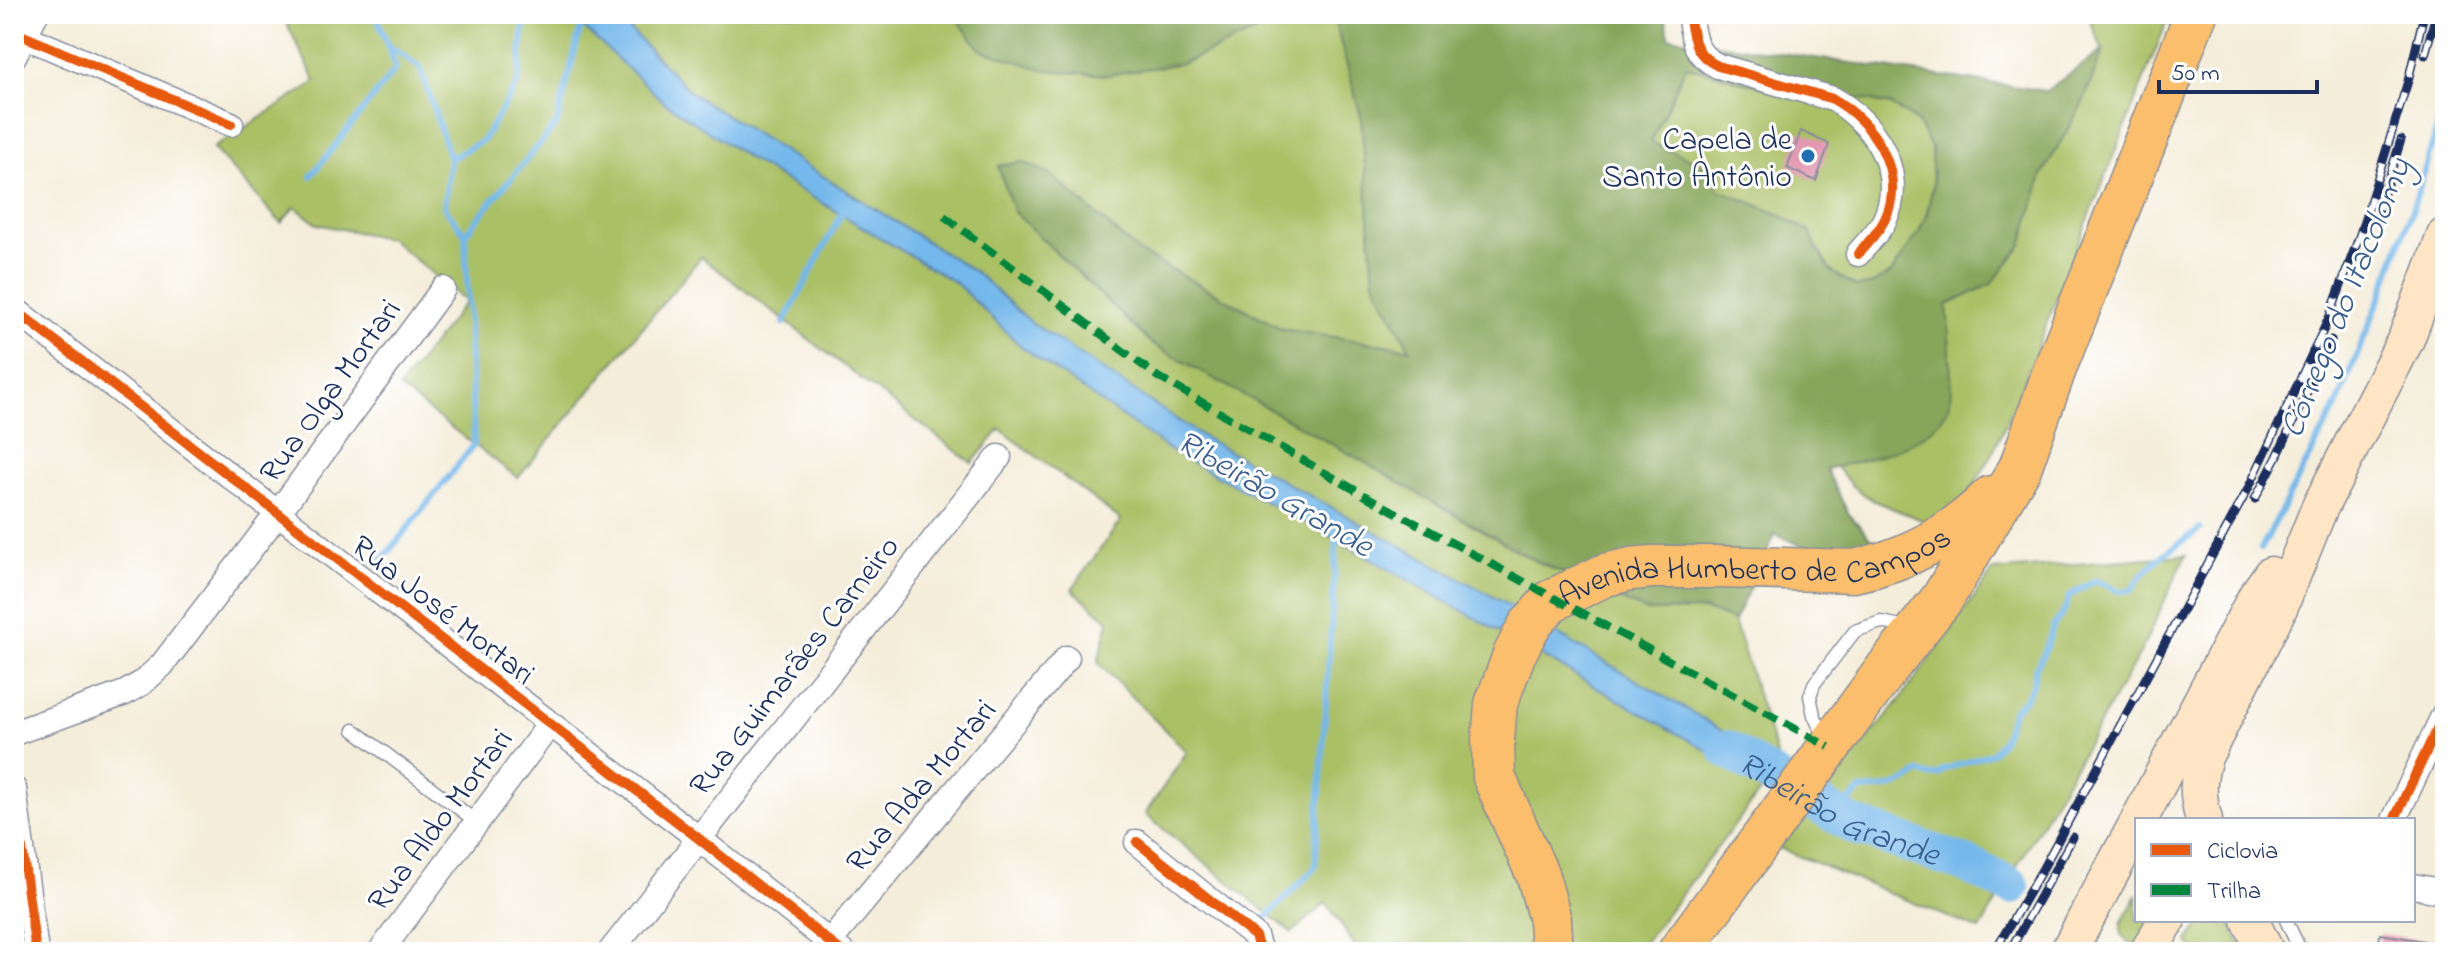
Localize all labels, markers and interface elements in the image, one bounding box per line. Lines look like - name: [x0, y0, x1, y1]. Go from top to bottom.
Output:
- scale bar: [2159, 44, 2317, 94]
- text: 50 m: [2171, 57, 2220, 92]
- place label: Capela de Santo Antônio: [1602, 118, 1793, 202]
- marker: Capela de Santo Antônio: [1799, 147, 1817, 165]
- water label: Córrego do Itacolomy: [2269, 150, 2427, 446]
- street label: Rua Olga Mortari: [249, 290, 415, 494]
- water label: Ribeirão Grande: [1166, 419, 1383, 573]
- street label: Avenida Humberto de Campos: [1552, 516, 1961, 621]
- street label: Rua José Mortari: [340, 525, 544, 699]
- street label: Rua Guimarães Carneiro: [679, 527, 913, 807]
- street label: Rua Ada Mortari: [836, 690, 1009, 884]
- street label: Rua Aldo Mortari: [357, 720, 526, 923]
- water label: Ribeirão Grande: [1728, 740, 1947, 882]
- legend: [2135, 818, 2415, 922]
- text: Ciclovia: [2207, 835, 2278, 870]
- text: Trilha: [2207, 875, 2261, 910]

